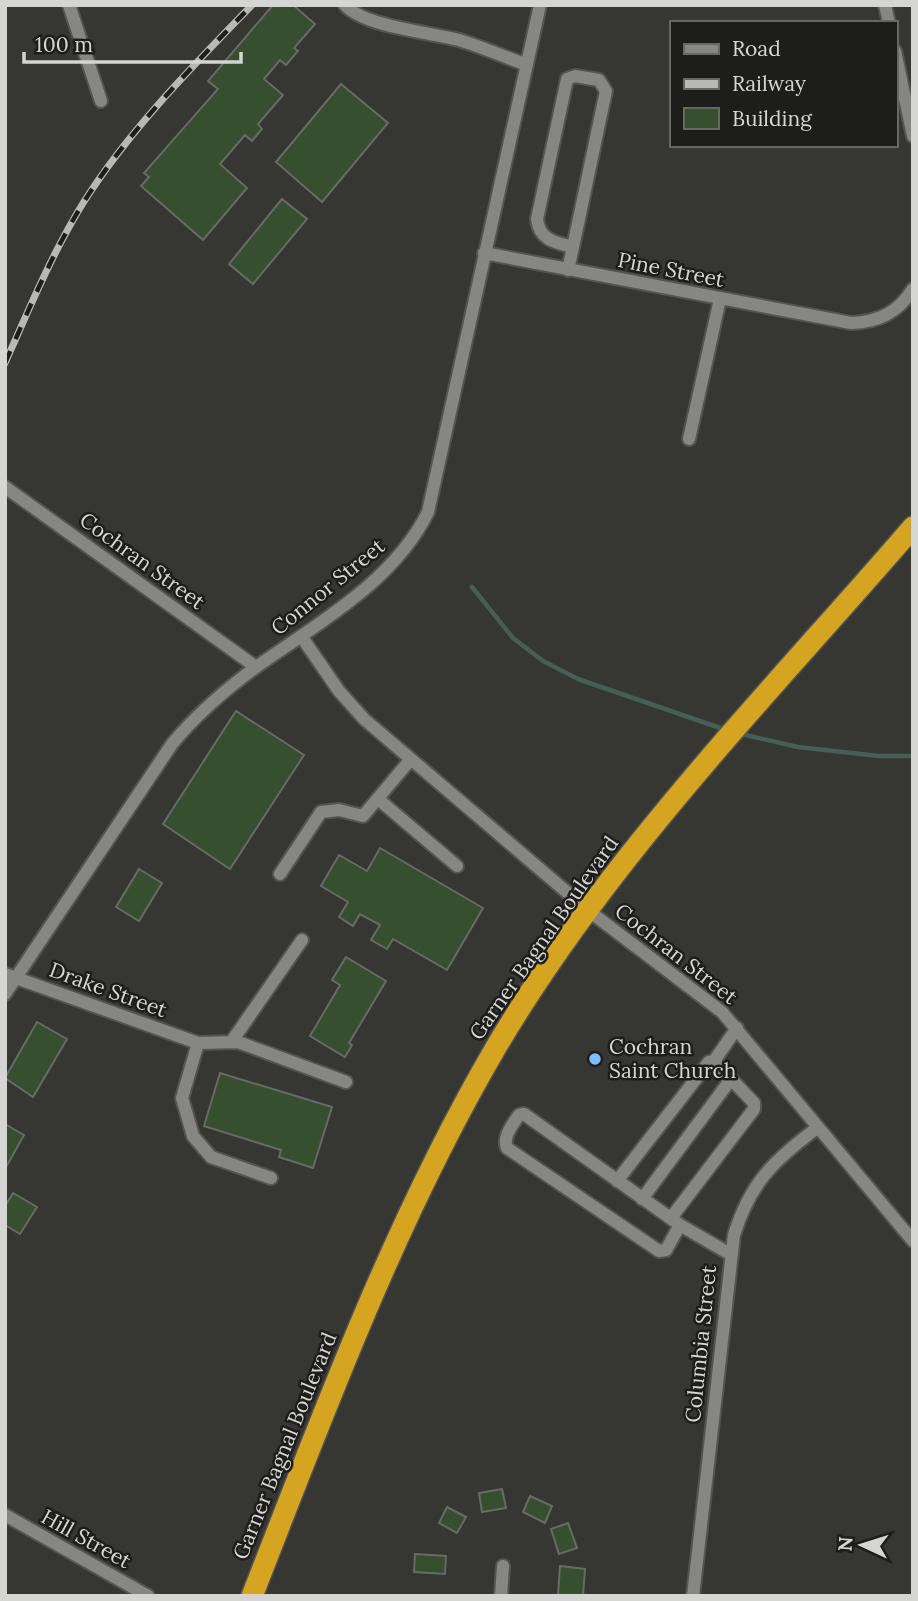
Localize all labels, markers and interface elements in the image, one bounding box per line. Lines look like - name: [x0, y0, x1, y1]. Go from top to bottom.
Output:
- scale bar: [24, 21, 242, 65]
- legend: [670, 21, 897, 147]
- text: 100 m: [35, 31, 93, 58]
- text: Road: [732, 35, 781, 62]
- text: Railway: [732, 70, 806, 97]
- text: Building: [732, 105, 812, 132]
- street label: Pine Street: [616, 246, 727, 293]
- street label: Cochran Street: [74, 506, 211, 616]
- street label: Connor Street: [265, 532, 391, 641]
- street label: Garner Bagnal Boulevard: [463, 831, 624, 1045]
- street label: Cochran Street: [610, 897, 744, 1010]
- street label: Drake Street: [46, 956, 171, 1024]
- place label: Cochran Saint Church: [609, 1033, 736, 1084]
- marker: Cochran Saint Church: [587, 1051, 603, 1067]
- street label: Columbia Street: [679, 1263, 722, 1424]
- street label: Garner Bagnal Boulevard: [227, 1328, 342, 1563]
- street label: Hill Street: [37, 1503, 137, 1575]
- north arrow: [827, 1510, 897, 1580]
- text: N: [833, 1535, 858, 1552]

